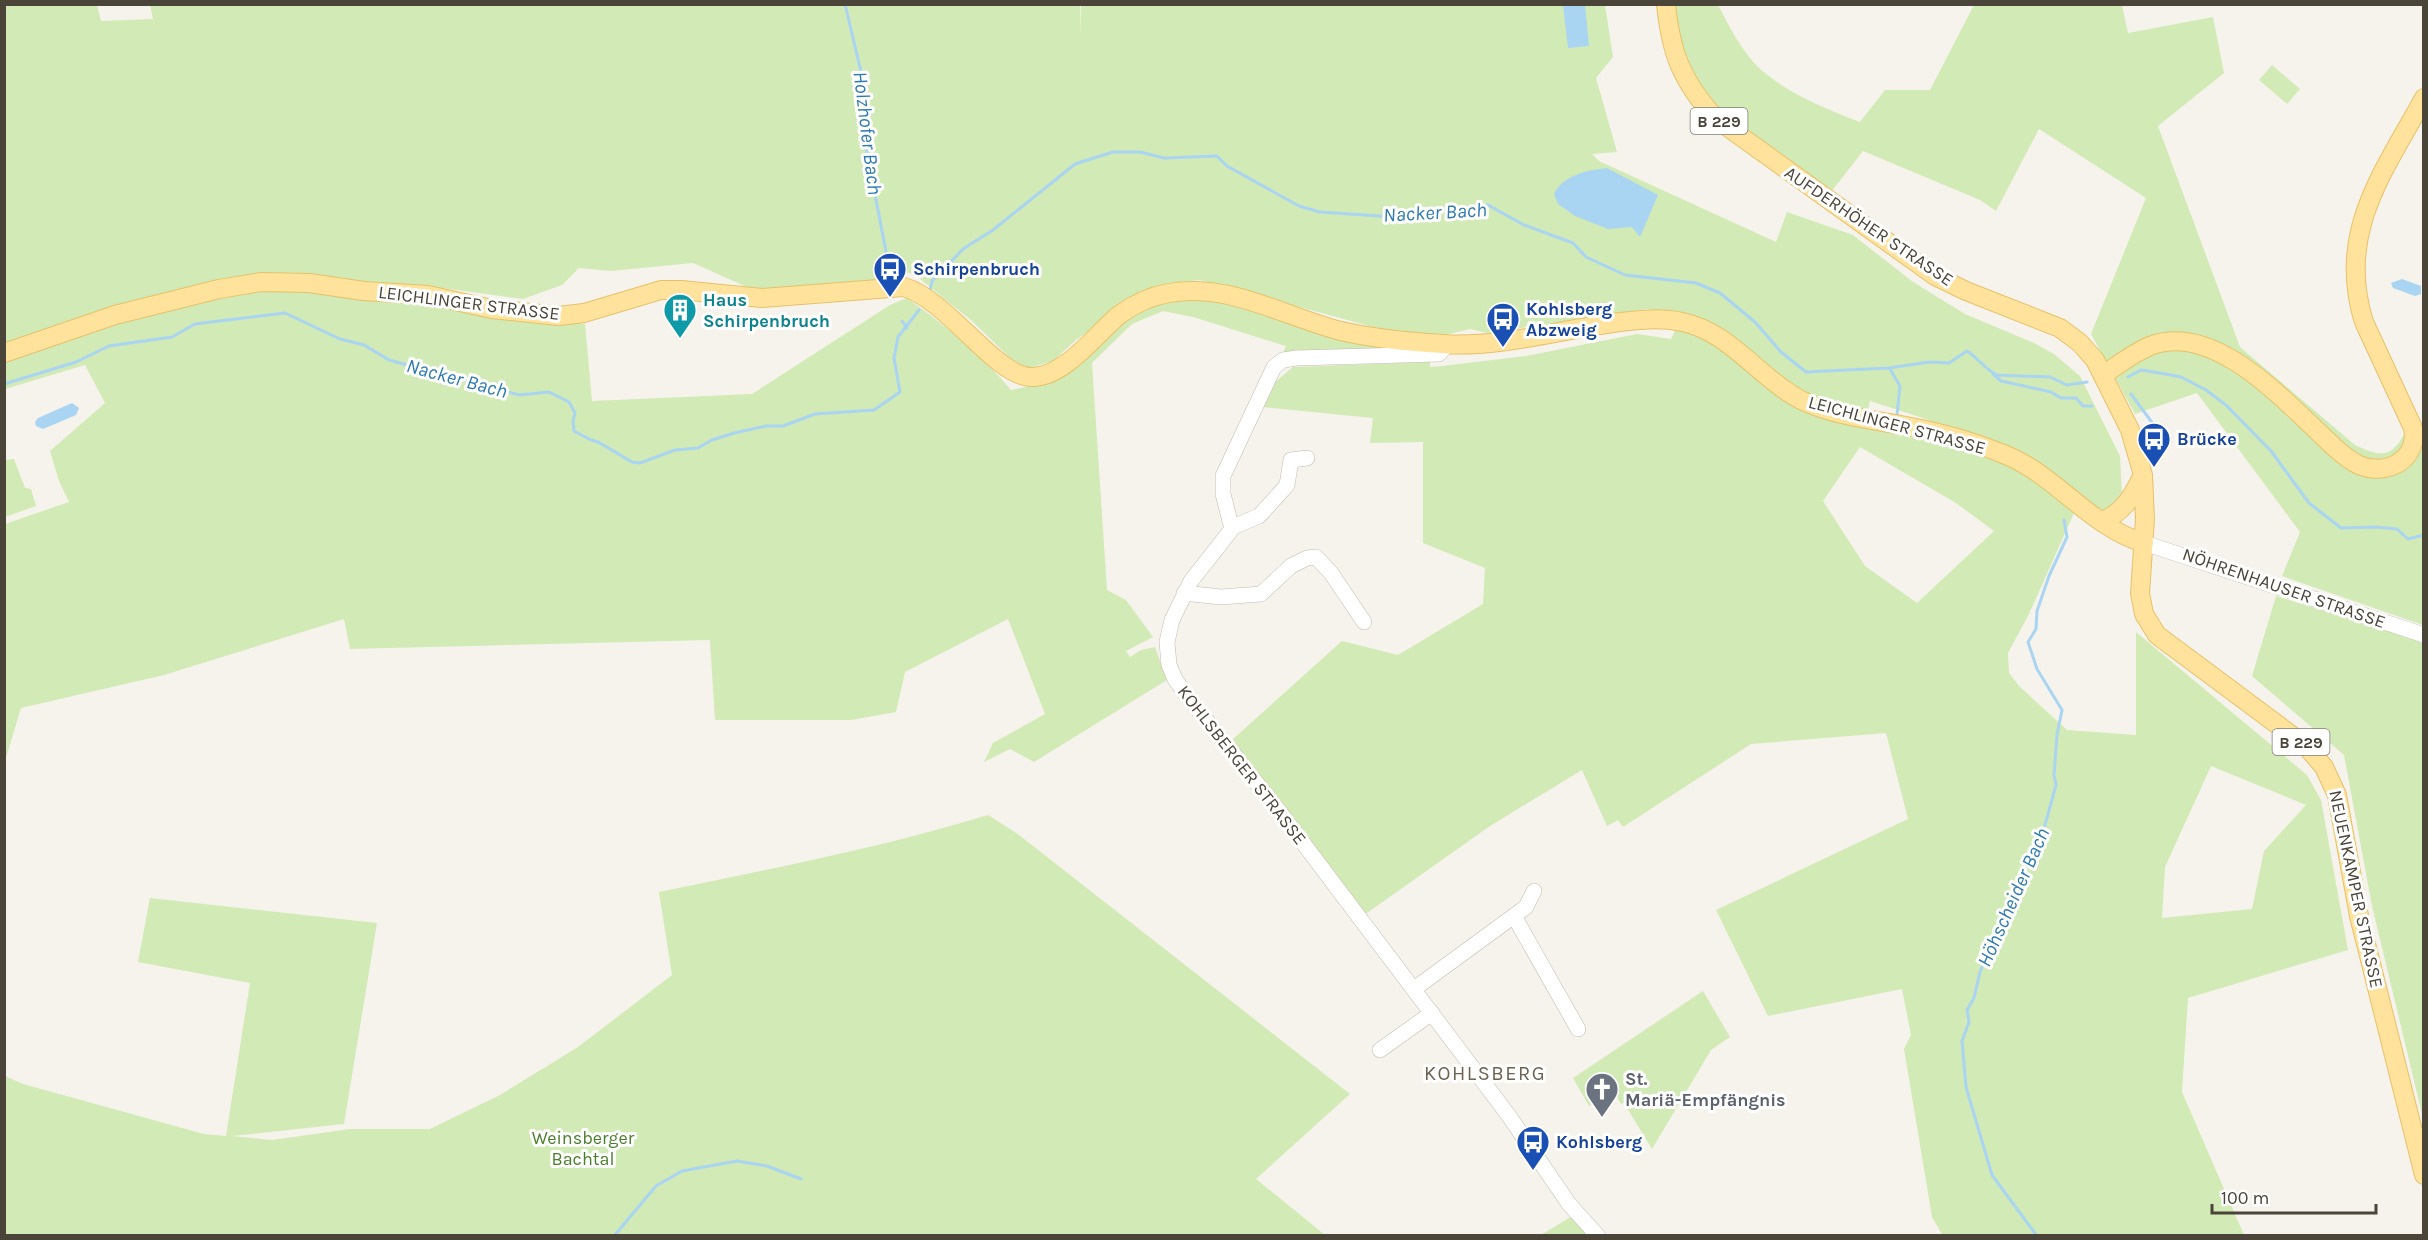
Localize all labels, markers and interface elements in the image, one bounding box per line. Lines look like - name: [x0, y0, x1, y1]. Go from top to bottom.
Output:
- water label: Holzhofer Bach: [849, 70, 886, 196]
- road number: B 229: [1690, 108, 1748, 134]
- street label: AUFDERHÖHER STRASSE: [1780, 161, 1958, 291]
- water label: Nacker Bach: [1383, 198, 1487, 227]
- bus stop icon: Schirpenbruch: [872, 251, 908, 298]
- place label: Schirpenbruch: [913, 258, 1040, 280]
- street label: LEICHLINGER STRASSE: [377, 281, 561, 325]
- place label: Haus Schirpenbruch: [703, 289, 830, 332]
- building icon: Haus Schirpenbruch: [662, 292, 698, 339]
- place label: Kohlsberg Abzweig: [1526, 298, 1613, 341]
- bus stop icon: Kohlsberg Abzweig: [1485, 301, 1521, 348]
- water label: Nacker Bach: [404, 354, 510, 403]
- street label: LEICHLINGER STRASSE: [1806, 391, 1988, 459]
- bus stop icon: Brücke: [2136, 421, 2172, 468]
- place label: Brücke: [2177, 428, 2237, 450]
- street label: NÖHRENHAUSER STRASSE: [2180, 543, 2388, 633]
- street label: KOHLSBERGER STRASSE: [1173, 681, 1311, 849]
- road number: B 229: [2272, 729, 2330, 755]
- street label: NEUENKAMPER STRASSE: [2324, 788, 2388, 990]
- water label: Höhscheider Bach: [1973, 824, 2054, 970]
- district label: KOHLSBERG: [1424, 1062, 1546, 1085]
- place label: St. Mariä-Empfängnis: [1625, 1068, 1786, 1111]
- church icon: St. Mariä-Empfängnis: [1584, 1071, 1620, 1118]
- bus stop icon: Kohlsberg: [1515, 1124, 1551, 1171]
- park label: Weinsberger Bachtal: [532, 1127, 635, 1170]
- place label: Kohlsberg: [1556, 1131, 1643, 1153]
- scale bar: [2212, 1177, 2376, 1215]
- text: 100 m: [2221, 1187, 2269, 1209]

